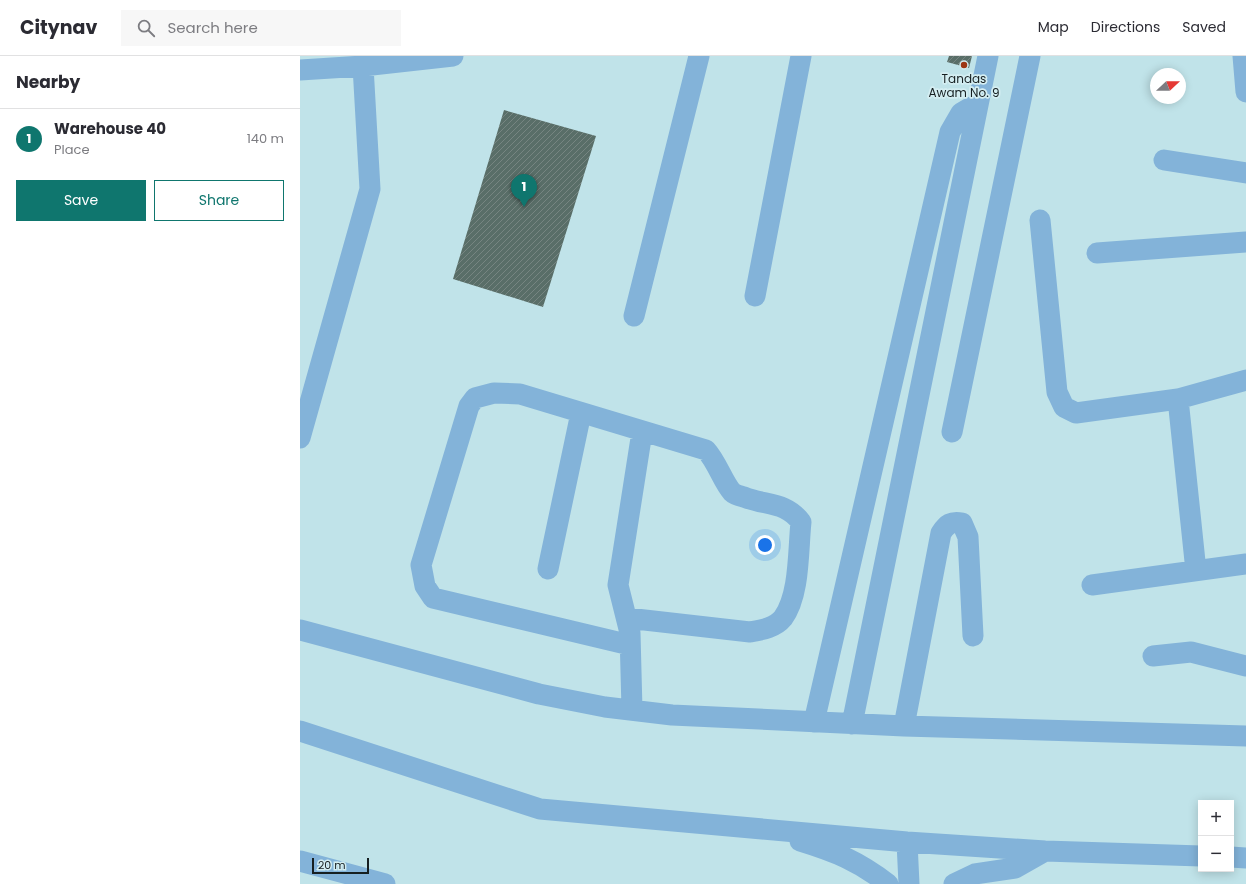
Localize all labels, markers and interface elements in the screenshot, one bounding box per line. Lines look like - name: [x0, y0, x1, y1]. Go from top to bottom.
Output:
- search box: [121, 10, 401, 46]
- text: Citynav: [20, 14, 97, 41]
- icon: search: [135, 17, 157, 39]
- text: Search here: [167, 17, 258, 38]
- text: Map: [1038, 17, 1069, 37]
- text: Directions: [1091, 17, 1160, 37]
- text: Saved: [1182, 17, 1226, 37]
- marker: Tandas Awam No. 9: [959, 60, 969, 70]
- north arrow: [1150, 68, 1186, 104]
- text: Nearby: [16, 70, 80, 94]
- place label: Tandas Awam No. 9: [928, 70, 1000, 101]
- text: Warehouse 40: [54, 118, 166, 139]
- text: 1: [27, 129, 31, 148]
- text: 140 m: [247, 129, 284, 148]
- text: Place: [54, 140, 89, 159]
- pin: 1: [511, 174, 537, 207]
- button: Save: [16, 180, 146, 221]
- button: Share: [154, 180, 284, 221]
- your location: [755, 535, 775, 555]
- map controls: [1198, 800, 1234, 872]
- button: +: [1198, 800, 1234, 836]
- button: −: [1198, 836, 1234, 872]
- scale bar: [312, 856, 369, 875]
- text: 20 m: [318, 857, 346, 873]

